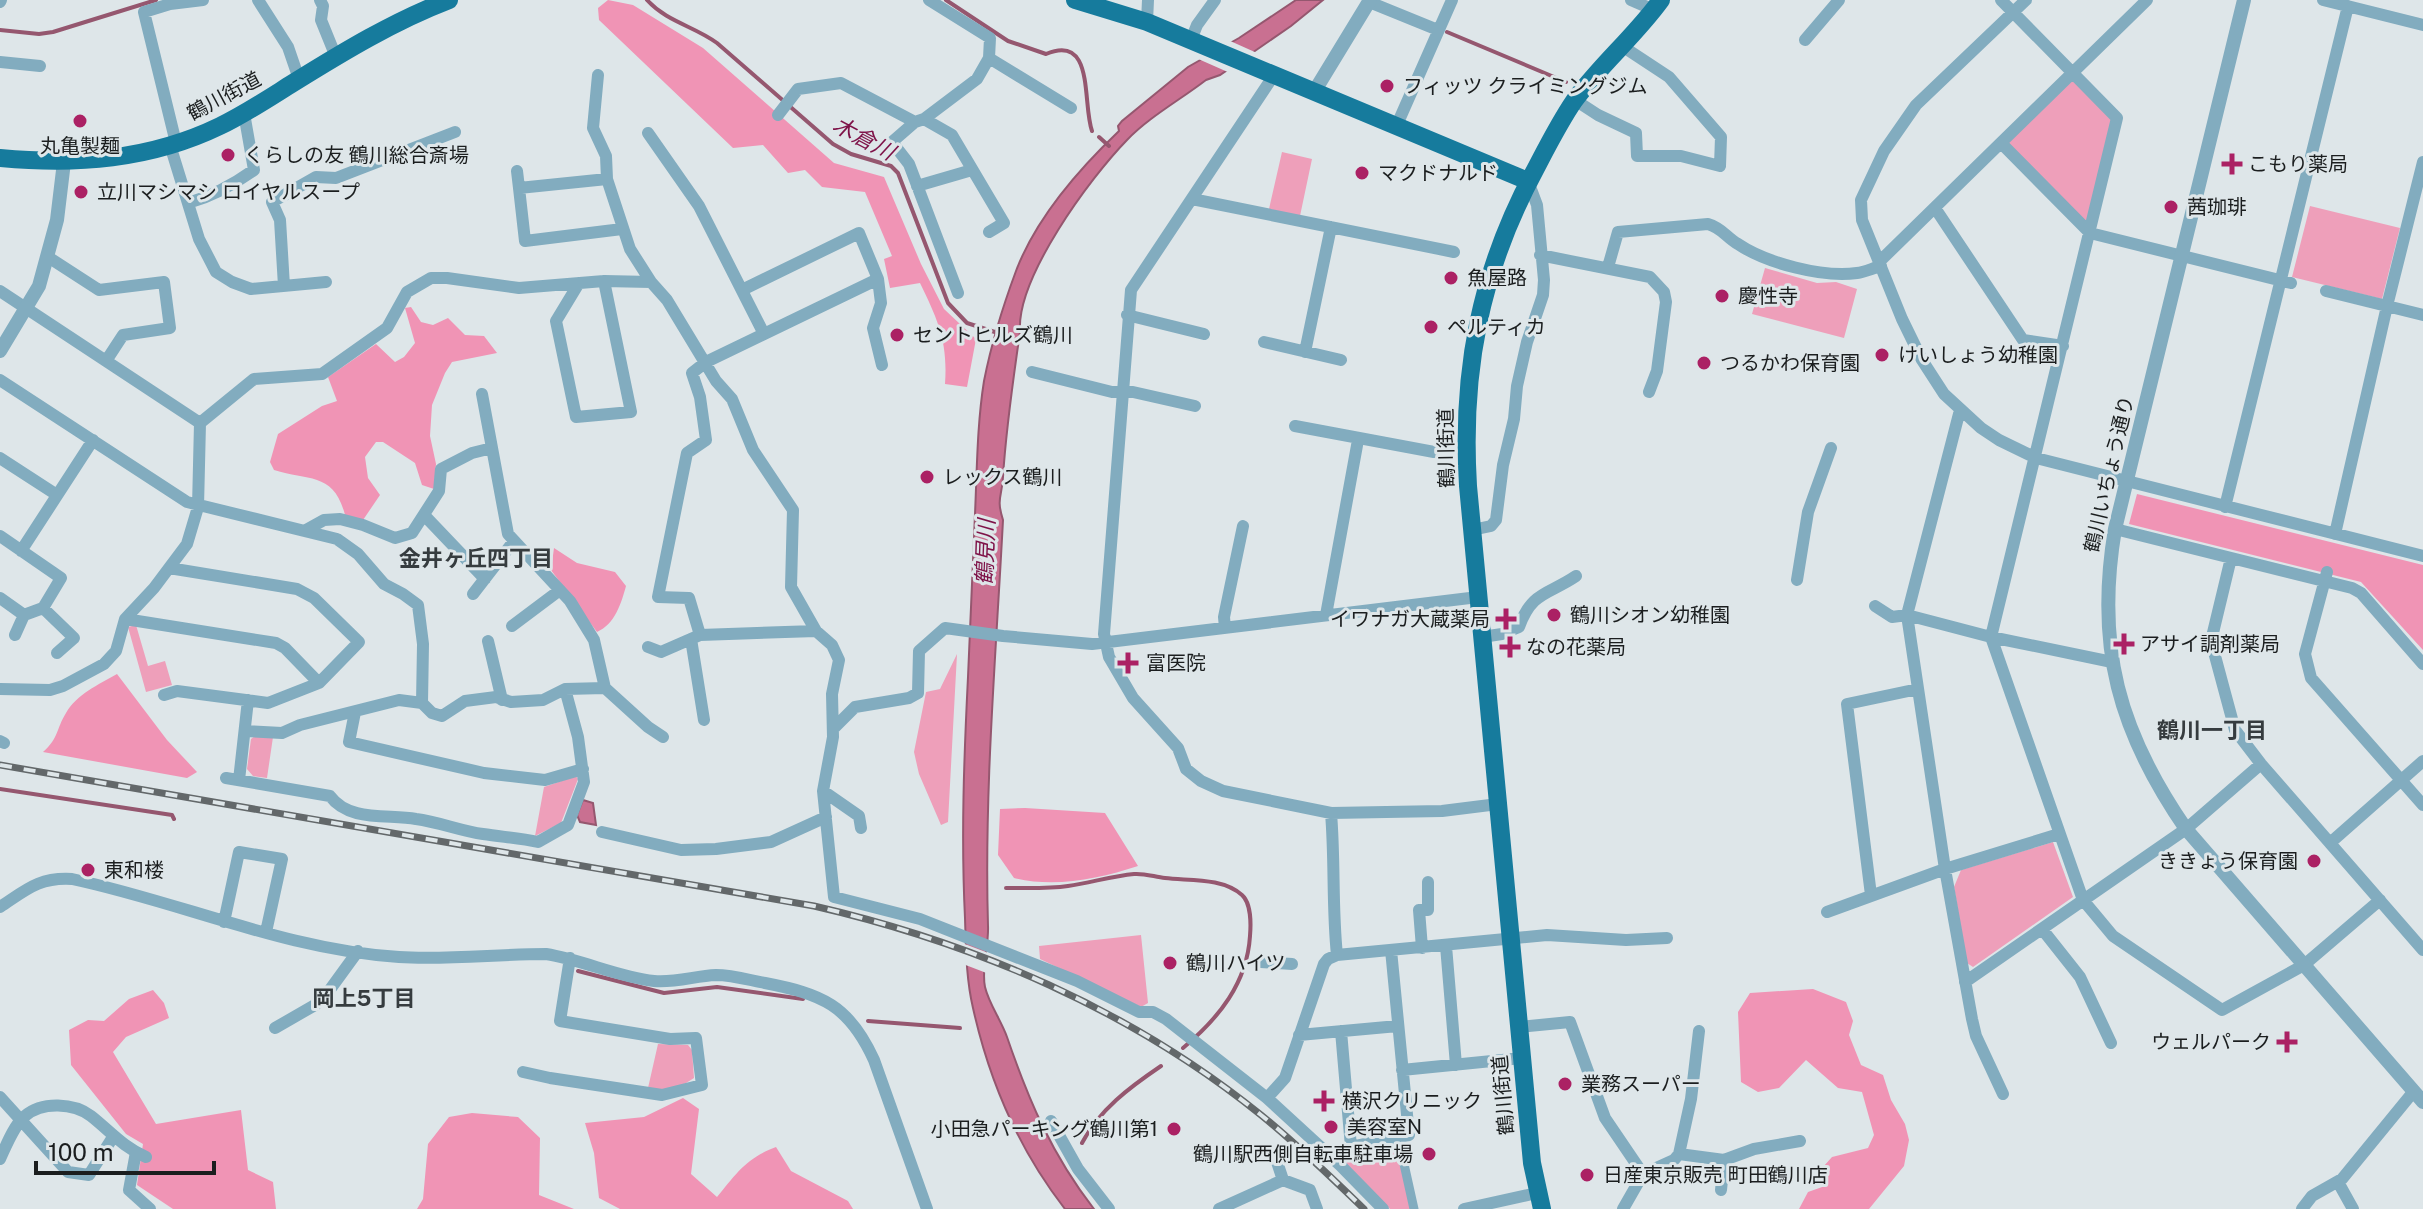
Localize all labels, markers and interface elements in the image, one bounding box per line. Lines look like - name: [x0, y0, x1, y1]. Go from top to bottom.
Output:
- street label: 鶴川街道: [183, 67, 265, 125]
- place label: フィッツ クライミングジム: [1403, 74, 1647, 98]
- marker: フィッツ クライミングジム: [1378, 77, 1396, 95]
- water label: 木倉川: [829, 111, 901, 166]
- marker: 丸亀製麺: [71, 112, 89, 130]
- place label: 丸亀製麺: [40, 134, 120, 158]
- place label: くらしの友 鶴川総合斎場: [244, 143, 469, 167]
- marker: くらしの友 鶴川総合斎場: [219, 146, 237, 164]
- place label: こもり薬局: [2248, 152, 2348, 176]
- marker: こもり薬局: [2223, 155, 2241, 173]
- place label: マクドナルド: [1378, 161, 1498, 185]
- marker: マクドナルド: [1353, 164, 1371, 182]
- place label: 立川マシマシ ロイヤルスープ: [97, 180, 360, 204]
- marker: 立川マシマシ ロイヤルスープ: [72, 183, 90, 201]
- place label: 茜珈琲: [2187, 195, 2247, 219]
- marker: 茜珈琲: [2162, 198, 2180, 216]
- place label: 魚屋路: [1467, 266, 1527, 290]
- marker: 魚屋路: [1442, 269, 1460, 287]
- place label: 慶性寺: [1738, 284, 1798, 308]
- marker: 慶性寺: [1713, 287, 1731, 305]
- place label: ペルティカ: [1447, 315, 1546, 339]
- marker: ペルティカ: [1422, 318, 1440, 336]
- place label: セントヒルズ鶴川: [913, 323, 1073, 347]
- marker: セントヒルズ鶴川: [888, 326, 906, 344]
- place label: けいしょう幼稚園: [1898, 343, 2058, 367]
- marker: けいしょう幼稚園: [1873, 346, 1891, 364]
- place label: つるかわ保育園: [1720, 351, 1860, 375]
- marker: つるかわ保育園: [1695, 354, 1713, 372]
- street label: 鶴川いちょう通り: [2079, 393, 2139, 555]
- street label: 鶴川街道: [1433, 408, 1459, 488]
- place label: レックス鶴川: [943, 465, 1062, 489]
- marker: レックス鶴川: [918, 468, 936, 486]
- water label: 鶴見川: [971, 517, 999, 585]
- district label: 金井ヶ丘四丁目: [399, 545, 553, 571]
- place label: 鶴川シオン幼稚園: [1570, 603, 1730, 627]
- marker: 鶴川シオン幼稚園: [1545, 606, 1563, 624]
- place label: イワナガ大蔵薬局: [1330, 607, 1490, 631]
- marker: イワナガ大蔵薬局: [1497, 610, 1515, 628]
- place label: アサイ調剤薬局: [2140, 632, 2280, 656]
- place label: なの花薬局: [1526, 635, 1626, 659]
- marker: アサイ調剤薬局: [2115, 635, 2133, 653]
- marker: なの花薬局: [1501, 638, 1519, 656]
- place label: 富医院: [1146, 651, 1206, 675]
- marker: 富医院: [1117, 652, 1139, 674]
- district label: 鶴川一丁目: [2157, 717, 2267, 743]
- place label: ききょう保育園: [2158, 849, 2298, 873]
- marker: ききょう保育園: [2305, 852, 2323, 870]
- place label: 東和楼: [104, 858, 164, 882]
- marker: 東和楼: [79, 861, 97, 879]
- place label: 鶴川ハイツ: [1186, 951, 1286, 975]
- marker: 鶴川ハイツ: [1161, 954, 1179, 972]
- district label: 岡上5丁目: [313, 985, 415, 1011]
- place label: ウェルパーク: [2151, 1030, 2271, 1054]
- marker: ウェルパーク: [2278, 1033, 2296, 1051]
- street label: 鶴川街道: [1488, 1054, 1518, 1136]
- place label: 業務スーパー: [1581, 1072, 1701, 1096]
- marker: 業務スーパー: [1556, 1075, 1574, 1093]
- place label: 横沢クリニック: [1342, 1089, 1482, 1113]
- marker: 横沢クリニック: [1313, 1090, 1335, 1112]
- place label: 美容室N: [1347, 1115, 1422, 1139]
- place label: 小田急パーキング鶴川第1: [930, 1117, 1158, 1141]
- marker: 美容室N: [1322, 1118, 1340, 1136]
- marker: 小田急パーキング鶴川第1: [1165, 1120, 1183, 1138]
- scale bar: [36, 1125, 214, 1175]
- text: 100 m: [48, 1138, 114, 1166]
- place label: 鶴川駅西側自転車駐車場: [1193, 1142, 1413, 1166]
- marker: 鶴川駅西側自転車駐車場: [1420, 1145, 1438, 1163]
- place label: 日産東京販売 町田鶴川店: [1603, 1163, 1828, 1187]
- marker: 日産東京販売 町田鶴川店: [1578, 1166, 1596, 1184]

